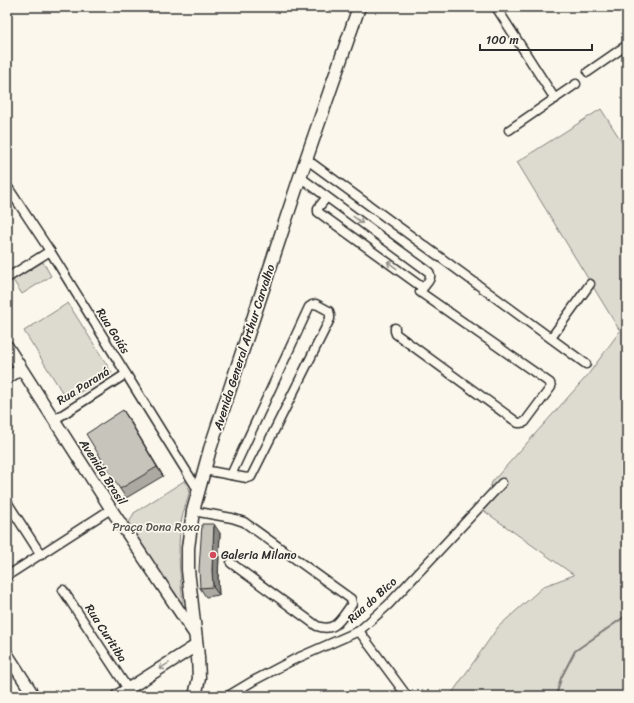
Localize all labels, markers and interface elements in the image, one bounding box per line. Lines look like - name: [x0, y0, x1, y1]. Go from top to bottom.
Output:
- scale bar: [480, 26, 592, 52]
- text: 100 m: [486, 29, 519, 51]
- one-way arrow: [353, 216, 364, 224]
- street label: Avenida General Arthur Carvalho: [206, 261, 281, 434]
- one-way arrow: [386, 261, 397, 269]
- street label: Rua Goiás: [90, 303, 136, 359]
- street label: Rua Paraná: [52, 361, 114, 411]
- street label: Avenida Brasil: [73, 433, 133, 510]
- park label: Praça Dona Roxa: [112, 516, 200, 538]
- place label: Galeria Milano: [221, 544, 297, 566]
- marker: Galeria Milano: [208, 550, 218, 560]
- street label: Rua do Bico: [342, 571, 402, 629]
- street label: Rua Curitiba: [79, 599, 133, 667]
- one-way arrow: [158, 663, 170, 671]

